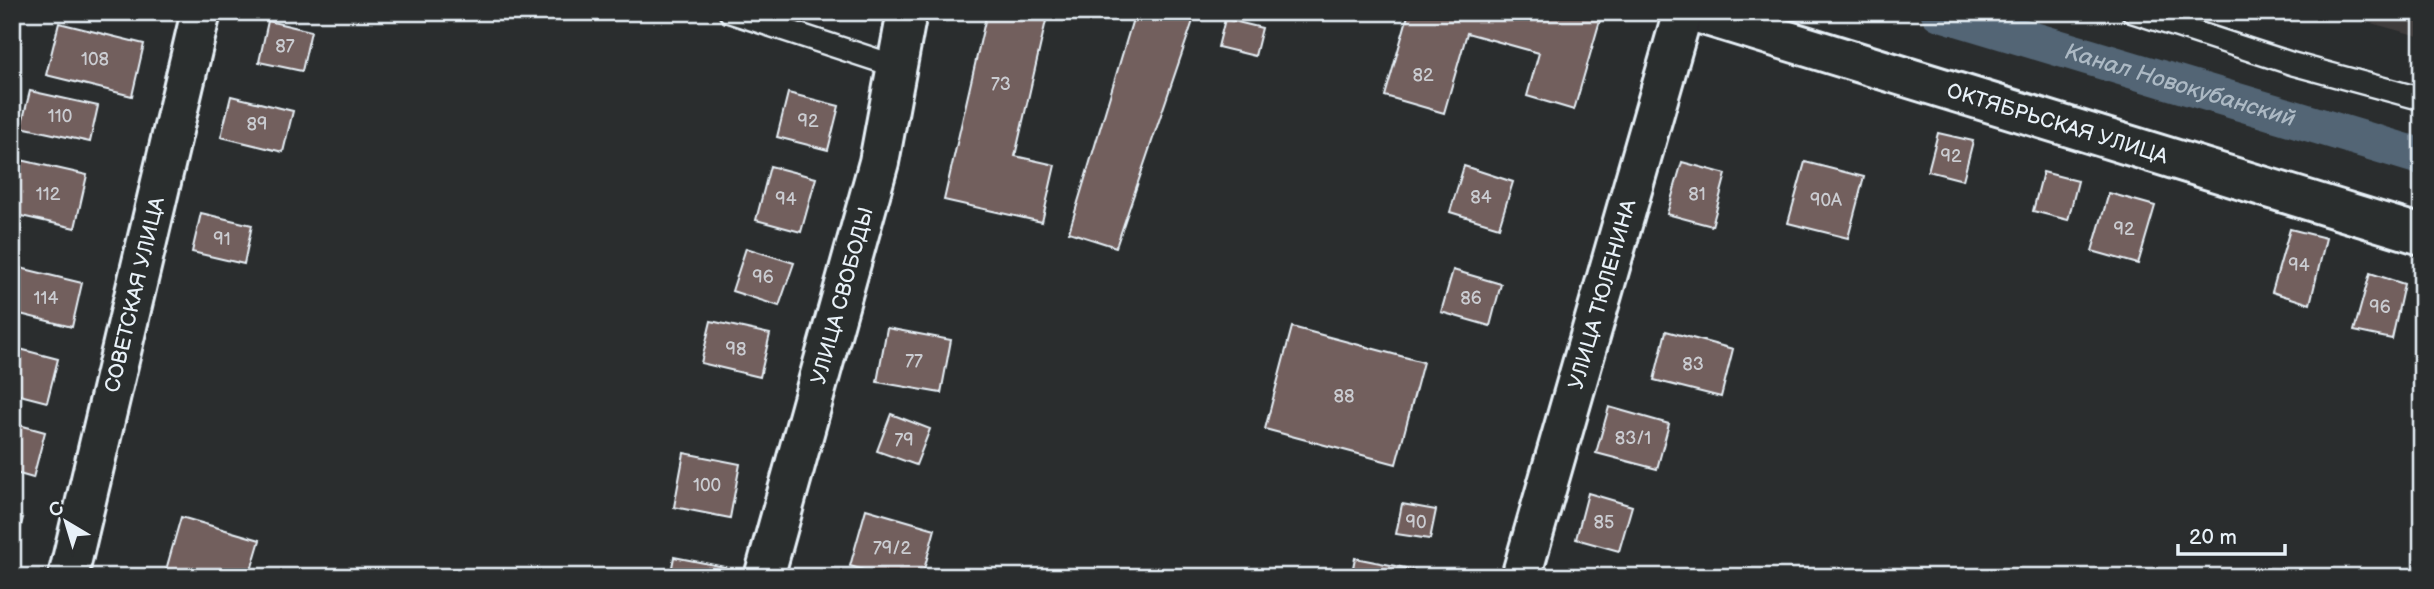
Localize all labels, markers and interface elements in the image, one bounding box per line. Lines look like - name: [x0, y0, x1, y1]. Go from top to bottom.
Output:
- house number: 87: [275, 36, 295, 57]
- water label: Канал Новокубанский: [2061, 38, 2299, 133]
- house number: 108: [81, 49, 109, 70]
- house number: 82: [1412, 65, 1434, 86]
- house number: 73: [991, 74, 1011, 95]
- street label: ОКТЯБРЬСКАЯ УЛИЦА: [1944, 78, 2171, 169]
- house number: 110: [48, 106, 72, 127]
- house number: 92: [797, 111, 819, 132]
- house number: 89: [247, 114, 267, 135]
- house number: 92: [1940, 146, 1962, 167]
- house number: 112: [36, 184, 61, 205]
- house number: 81: [1688, 184, 1706, 205]
- house number: 84: [1470, 187, 1492, 208]
- house number: 94: [775, 189, 797, 210]
- house number: 90А: [1810, 190, 1842, 211]
- street label: СОВЕТСКАЯ УЛИЦА: [100, 194, 170, 395]
- street label: УЛИЦА ТЮЛЕНИНА: [1563, 197, 1642, 392]
- street label: УЛИЦА СВОБОДЫ: [806, 204, 879, 387]
- house number: 92: [2113, 219, 2135, 240]
- house number: 91: [213, 229, 231, 250]
- house number: 94: [2288, 255, 2310, 276]
- house number: 96: [752, 267, 774, 288]
- house number: 114: [34, 288, 58, 309]
- house number: 86: [1460, 288, 1482, 309]
- house number: 96: [2369, 297, 2391, 318]
- house number: 98: [726, 339, 746, 360]
- house number: 77: [905, 351, 923, 372]
- house number: 83: [1682, 354, 1704, 375]
- house number: 88: [1334, 386, 1355, 407]
- house number: 83/1: [1615, 428, 1651, 449]
- house number: 79: [894, 430, 914, 451]
- house number: 100: [693, 475, 721, 496]
- north arrow: [32, 488, 102, 558]
- text: С: [44, 497, 69, 523]
- house number: 90: [1406, 512, 1427, 533]
- house number: 85: [1594, 512, 1614, 533]
- scale bar: [2178, 512, 2285, 556]
- text: 20 m: [2189, 525, 2237, 550]
- house number: 79/2: [873, 538, 911, 559]

